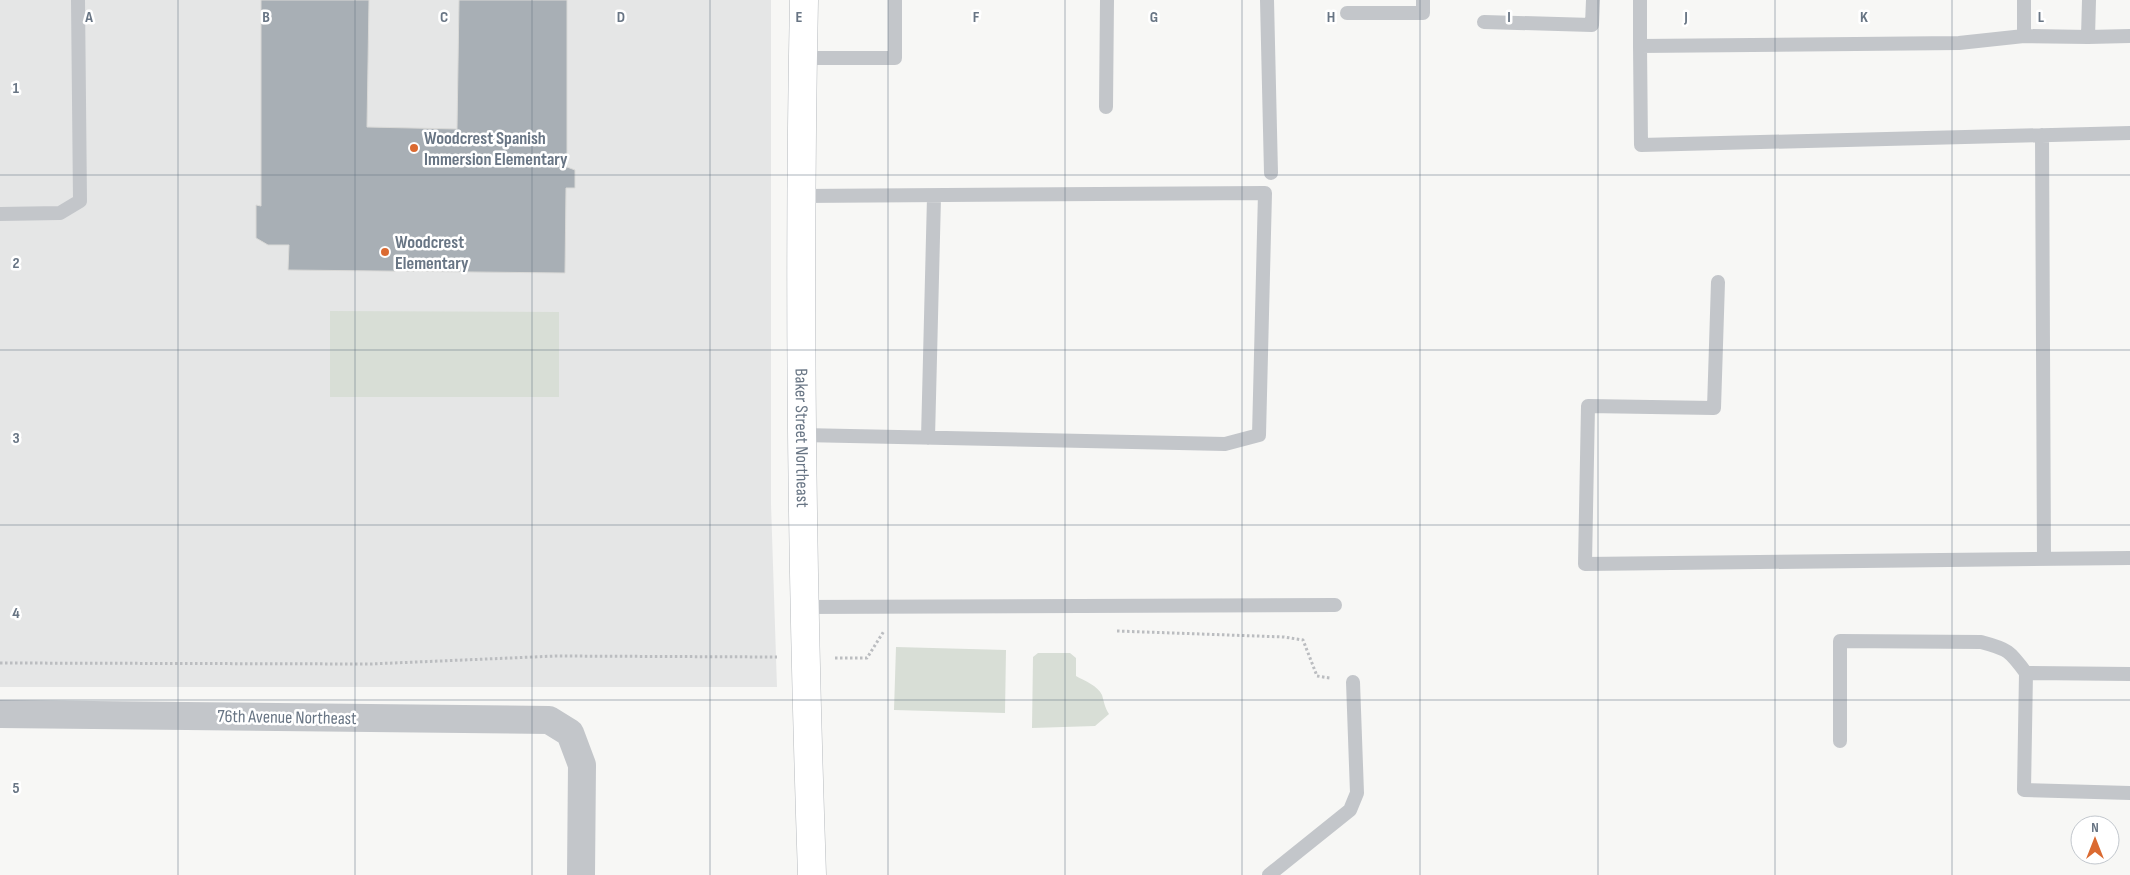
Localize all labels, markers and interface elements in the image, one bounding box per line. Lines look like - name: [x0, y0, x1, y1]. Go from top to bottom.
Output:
- text: A: [84, 8, 93, 27]
- text: B: [262, 8, 270, 27]
- text: C: [440, 8, 448, 27]
- text: D: [617, 8, 625, 27]
- text: E: [796, 8, 803, 27]
- text: F: [973, 8, 980, 27]
- text: G: [1150, 8, 1158, 27]
- text: H: [1327, 8, 1335, 27]
- text: I: [1507, 8, 1511, 27]
- text: J: [1683, 8, 1688, 27]
- text: K: [1860, 8, 1868, 27]
- text: L: [2038, 8, 2045, 27]
- text: 1: [13, 79, 20, 98]
- place label: Woodcrest Spanish Immersion Elementary: [424, 128, 568, 170]
- marker: Woodcrest Spanish Immersion Elementary: [408, 142, 420, 154]
- place label: Woodcrest Elementary: [395, 232, 469, 274]
- marker: Woodcrest Elementary: [379, 246, 391, 258]
- text: 2: [12, 254, 20, 273]
- street label: Baker Street Northeast: [790, 368, 813, 508]
- text: 3: [12, 429, 20, 448]
- text: 4: [12, 604, 20, 623]
- street label: 76th Avenue Northeast: [217, 706, 357, 729]
- text: 5: [12, 779, 20, 798]
- north arrow: [2070, 815, 2120, 865]
- text: N: [2091, 819, 2099, 836]

